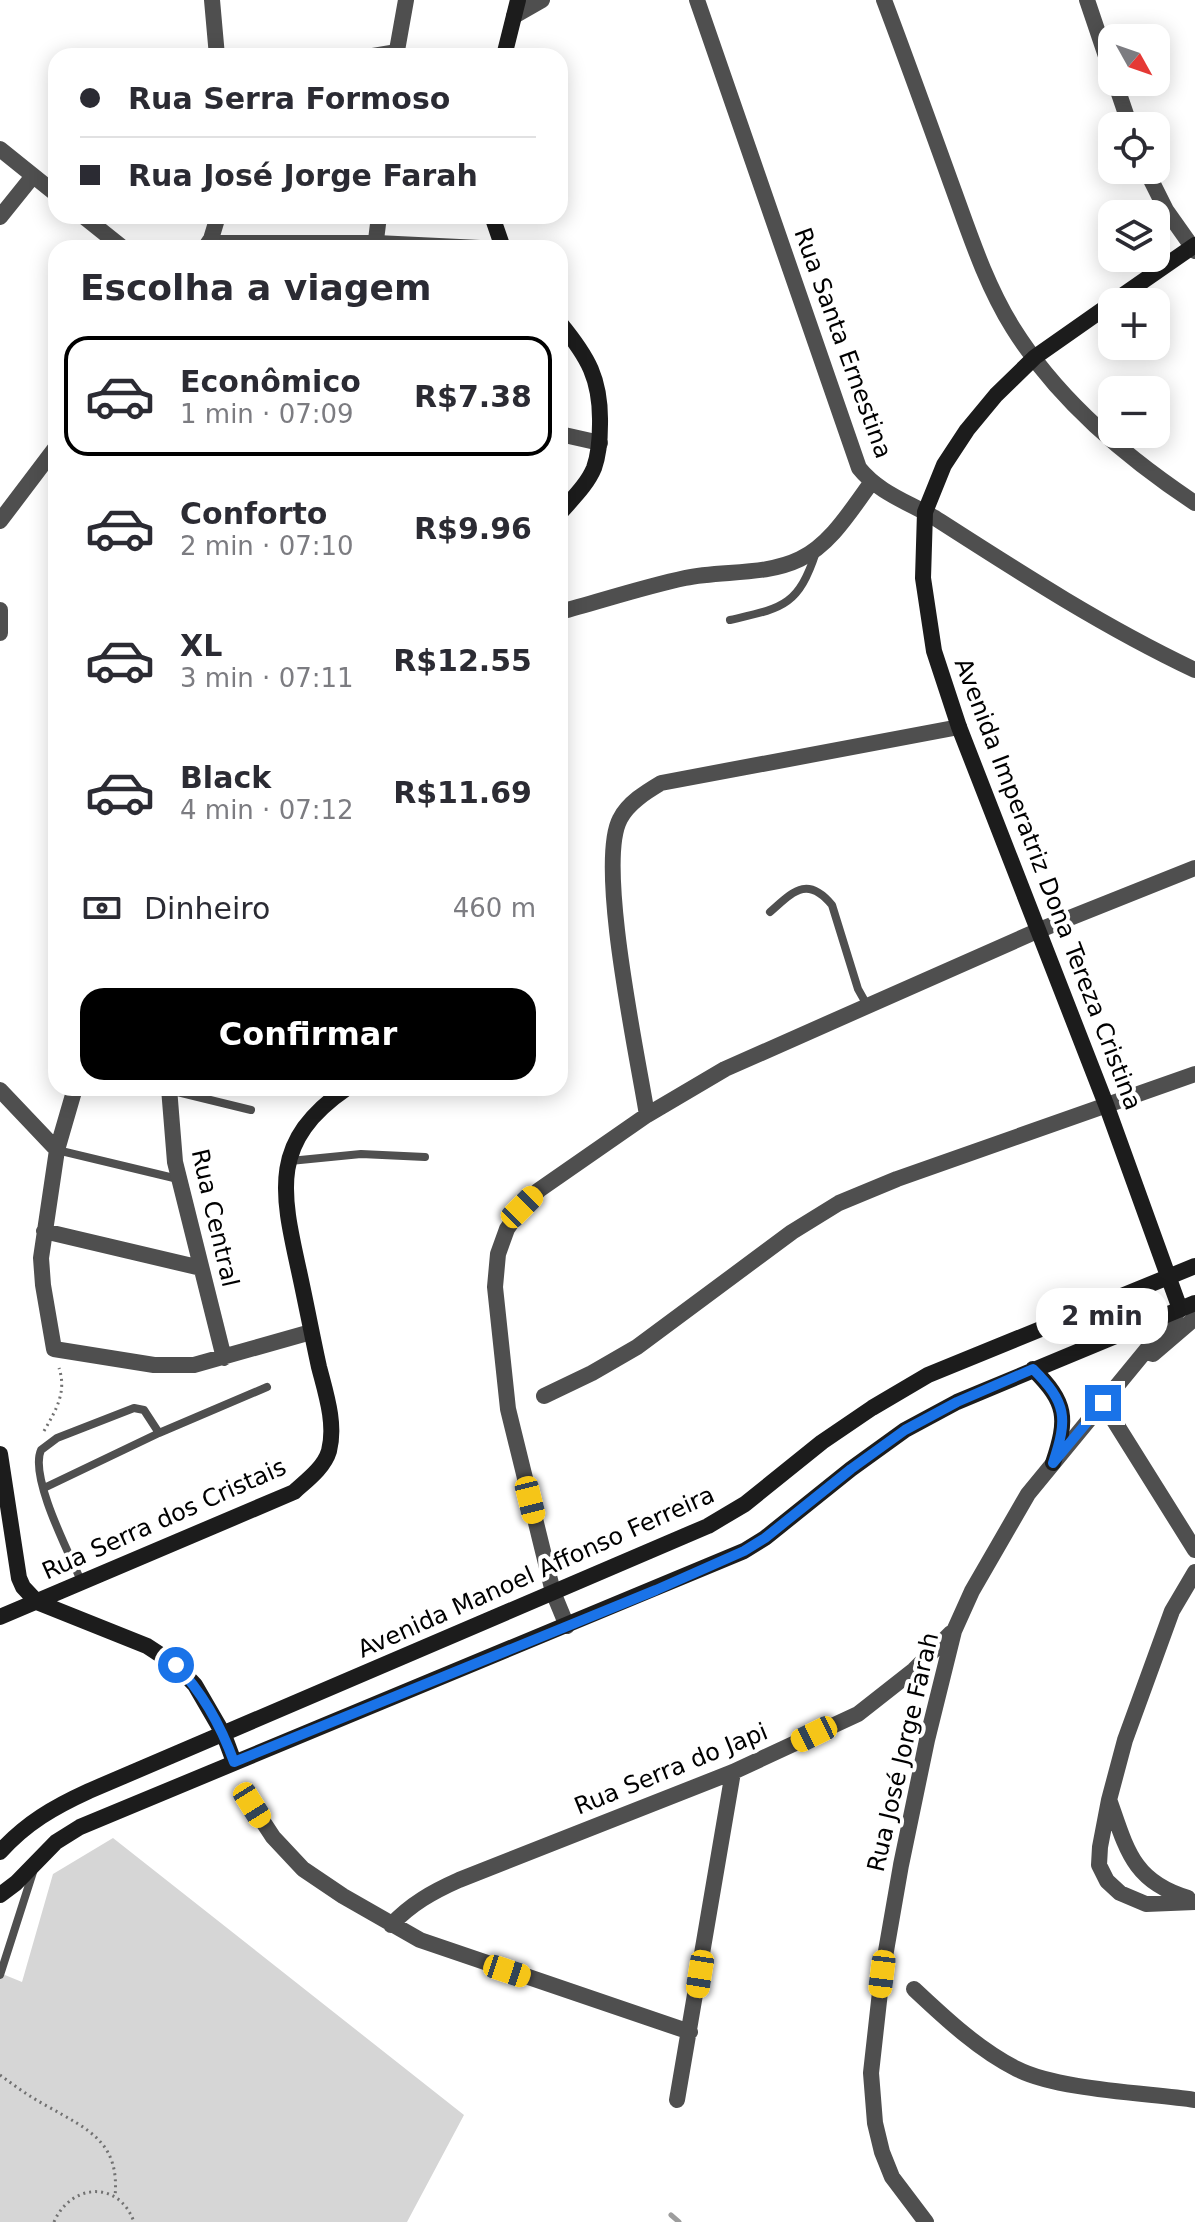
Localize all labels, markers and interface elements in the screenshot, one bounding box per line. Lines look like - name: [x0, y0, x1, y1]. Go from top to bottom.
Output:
- north arrow: [1098, 24, 1170, 96]
- map controls: [1098, 24, 1170, 448]
- text: Rua Serra Formoso: [128, 81, 450, 116]
- button: locate: [1098, 112, 1170, 184]
- text: Rua José Jorge Farah: [128, 158, 478, 193]
- button: layers: [1098, 200, 1170, 272]
- street label: Rua Santa Ernestina: [788, 224, 898, 462]
- text: Escolha a viagem: [80, 267, 432, 308]
- button: +: [1098, 288, 1170, 360]
- icon: car: [84, 360, 156, 432]
- text: Econômico: [180, 364, 361, 399]
- button: −: [1098, 376, 1170, 448]
- text: R$7.38: [414, 379, 532, 414]
- text: 1 min · 07:09: [180, 399, 354, 429]
- icon: car: [84, 492, 156, 564]
- text: Conforto: [180, 496, 327, 531]
- text: R$9.96: [414, 511, 532, 546]
- text: 2 min · 07:10: [180, 531, 354, 561]
- icon: car: [84, 624, 156, 696]
- text: XL: [180, 628, 222, 663]
- text: R$12.55: [393, 643, 532, 678]
- street label: Avenida Imperatriz Dona Tereza Cristina: [949, 654, 1147, 1114]
- text: 3 min · 07:11: [180, 663, 354, 693]
- icon: car: [84, 756, 156, 828]
- text: Black: [180, 760, 271, 795]
- text: R$11.69: [393, 775, 532, 810]
- text: 4 min · 07:12: [180, 795, 354, 825]
- icon: cash: [80, 886, 124, 930]
- text: Dinheiro: [144, 891, 270, 926]
- text: 460 m: [453, 893, 536, 923]
- button: Confirmar: [80, 988, 536, 1080]
- street label: Rua Central: [186, 1146, 244, 1290]
- car: [497, 1182, 547, 1232]
- callout: 2 min: [1037, 1287, 1169, 1343]
- text: 2 min: [1061, 1301, 1143, 1331]
- route end: [1085, 1385, 1121, 1421]
- street label: Rua Serra dos Cristais: [38, 1453, 290, 1585]
- car: [513, 1474, 547, 1526]
- street label: Avenida Manoel Affonso Ferreira: [353, 1480, 719, 1664]
- street label: Rua José Jorge Farah: [862, 1630, 944, 1874]
- route start: [158, 1647, 194, 1683]
- car: [787, 1713, 841, 1755]
- street label: Rua Serra do Japi: [570, 1717, 772, 1821]
- car: [229, 1778, 275, 1832]
- car: [684, 1948, 716, 2000]
- car: [867, 1949, 897, 1999]
- car: [480, 1952, 534, 1990]

